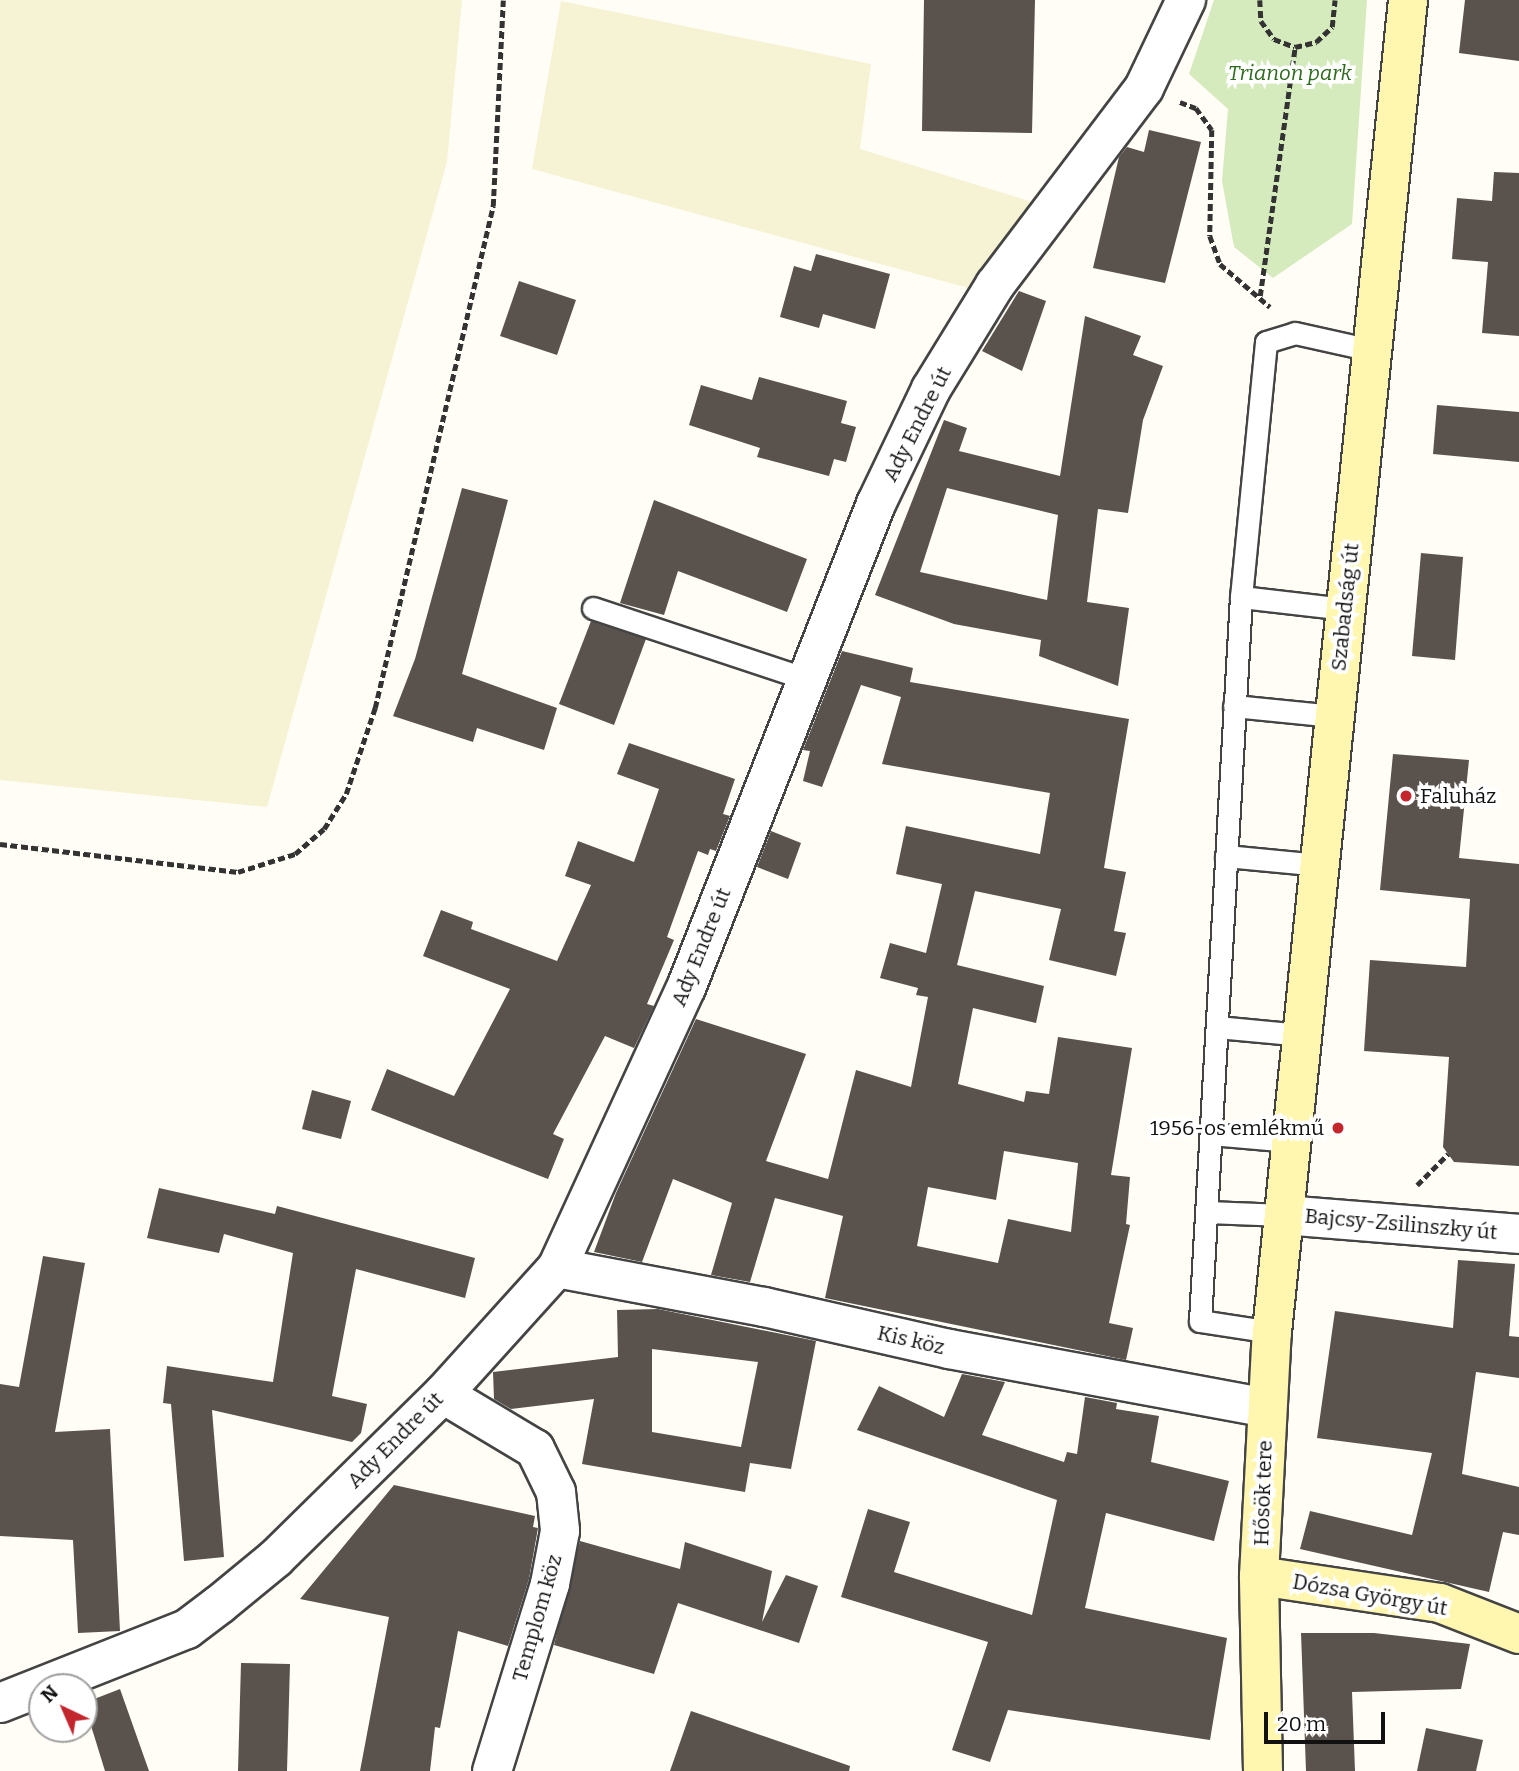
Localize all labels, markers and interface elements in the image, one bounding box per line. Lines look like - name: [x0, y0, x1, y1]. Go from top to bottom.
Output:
- park label: Trianon park: [1228, 60, 1352, 86]
- street label: Ady Endre út: [877, 362, 957, 486]
- street label: Szabadság út: [1326, 542, 1364, 672]
- place label: Faluház: [1420, 783, 1496, 809]
- marker: Faluház: [1398, 788, 1414, 804]
- street label: Ady Endre út: [666, 884, 736, 1010]
- place label: 1956-os emlékmű: [1150, 1115, 1324, 1141]
- marker: 1956-os emlékmű: [1330, 1120, 1346, 1136]
- street label: Bajcsy-Zsilinszky út: [1304, 1203, 1498, 1245]
- street label: Kis köz: [875, 1320, 947, 1360]
- street label: Ady Endre út: [342, 1387, 448, 1493]
- street label: Hősök tere: [1249, 1440, 1277, 1546]
- street label: Templom köz: [507, 1552, 567, 1684]
- street label: Dózsa György út: [1291, 1569, 1449, 1621]
- north arrow: [28, 1673, 98, 1743]
- text: N: [36, 1681, 63, 1707]
- scale bar: [1267, 1698, 1388, 1742]
- text: 20 m: [1277, 1711, 1326, 1737]

